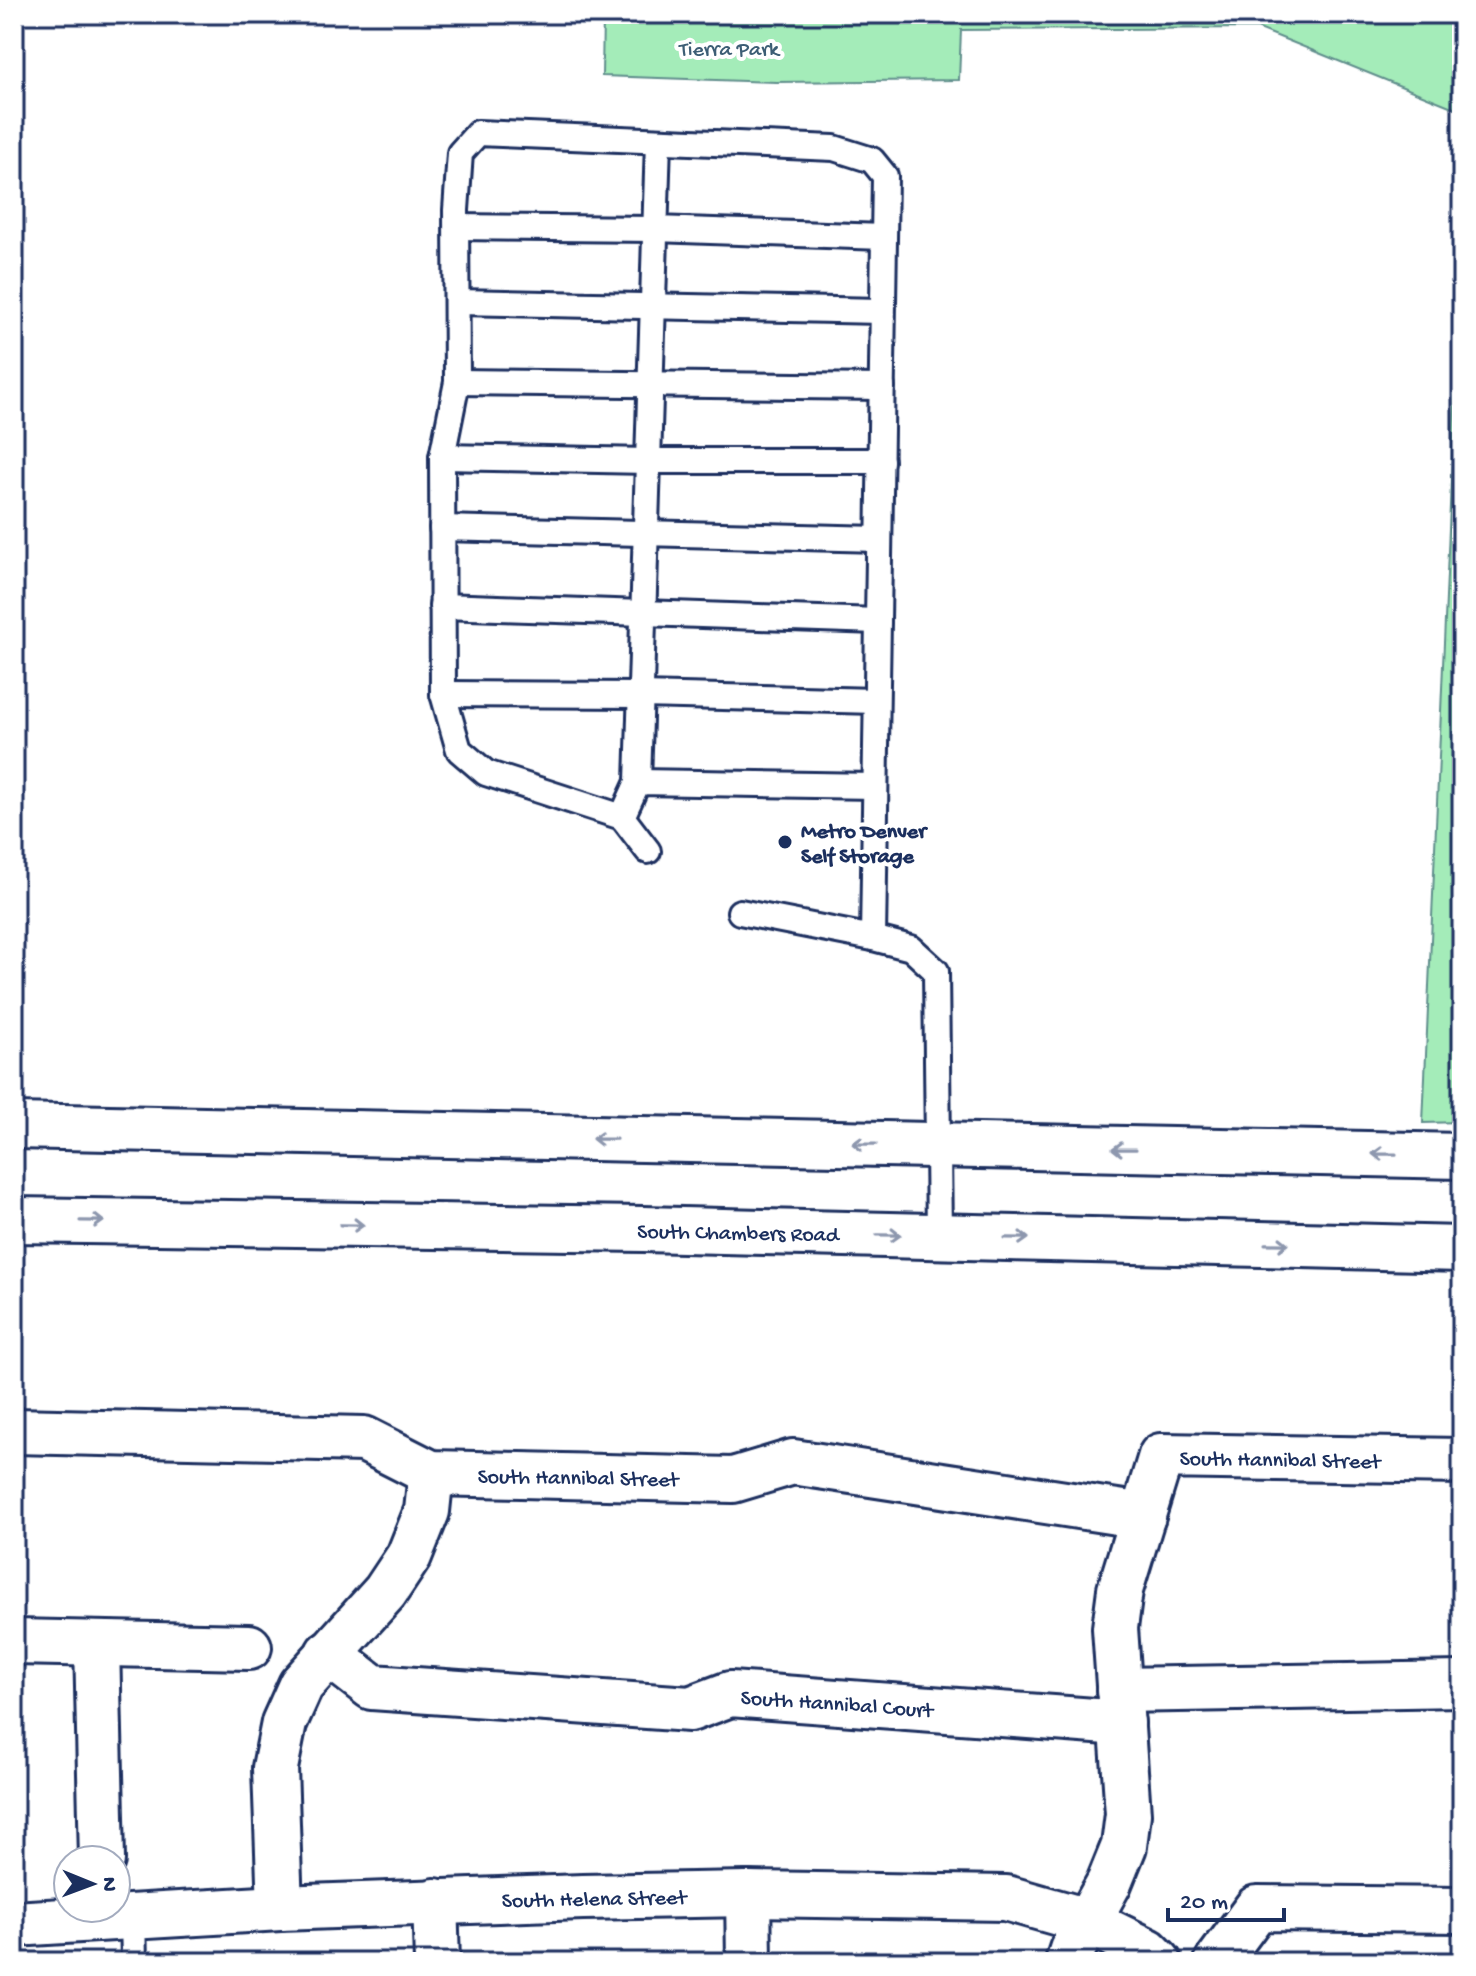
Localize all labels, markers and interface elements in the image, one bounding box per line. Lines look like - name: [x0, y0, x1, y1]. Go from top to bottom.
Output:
- park label: Tierra Park: [677, 38, 781, 64]
- place label: Metro Denver Self Storage: [801, 820, 928, 871]
- marker: Metro Denver Self Storage: [776, 833, 794, 851]
- one-way arrow: [591, 1131, 618, 1146]
- one-way arrow: [851, 1136, 878, 1152]
- one-way arrow: [1111, 1141, 1138, 1157]
- one-way arrow: [1371, 1147, 1398, 1162]
- one-way arrow: [78, 1213, 105, 1229]
- one-way arrow: [338, 1217, 365, 1233]
- street label: South Chambers Road: [637, 1220, 841, 1250]
- one-way arrow: [875, 1227, 902, 1242]
- one-way arrow: [1003, 1230, 1030, 1245]
- one-way arrow: [1263, 1237, 1290, 1252]
- street label: South Hannibal Street: [1179, 1447, 1383, 1477]
- street label: South Hannibal Street: [477, 1465, 681, 1495]
- street label: South Hannibal Court: [740, 1686, 936, 1726]
- north arrow: [52, 1844, 132, 1924]
- scale bar: [1168, 1872, 1284, 1922]
- text: N: [95, 1877, 121, 1892]
- street label: South Helena Street: [502, 1886, 689, 1916]
- text: 20 m: [1180, 1889, 1228, 1918]

